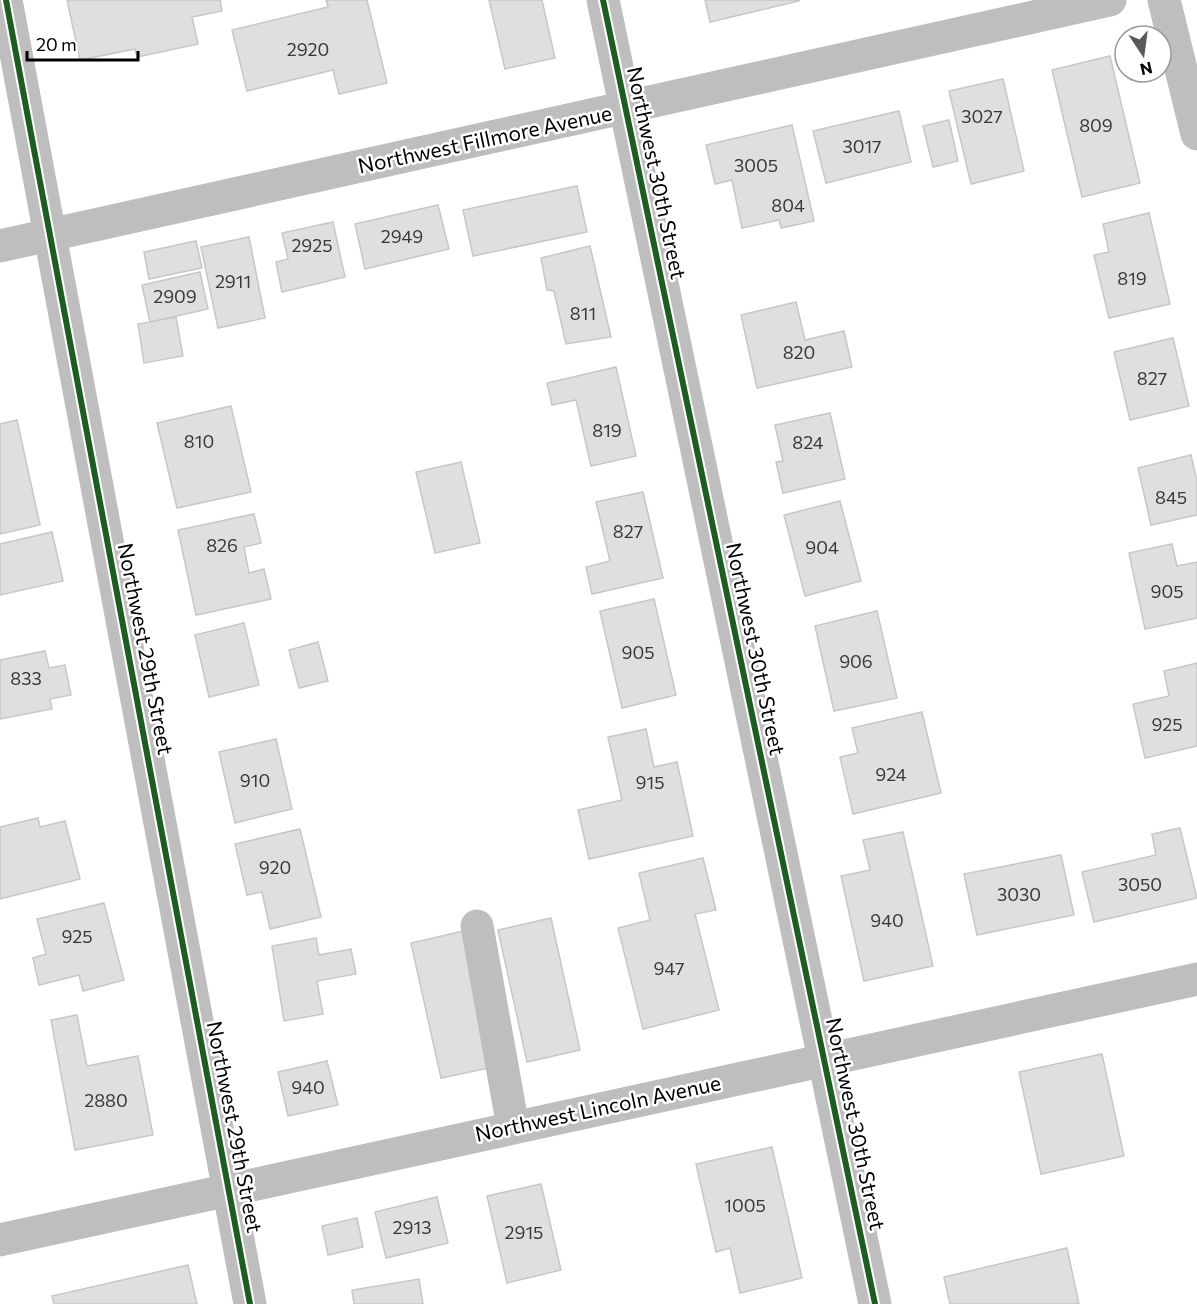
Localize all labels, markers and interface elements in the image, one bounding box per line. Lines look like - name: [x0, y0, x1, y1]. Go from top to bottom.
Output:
- scale bar: [27, 24, 138, 62]
- north arrow: [1113, 24, 1173, 84]
- text: 20 m: [36, 33, 77, 55]
- house number: 2920: [287, 38, 329, 60]
- text: N: [1139, 58, 1154, 80]
- street label: Northwest 30th Street: [623, 64, 692, 281]
- street label: Northwest Fillmore Avenue: [355, 99, 614, 178]
- house number: 3027: [961, 105, 1003, 127]
- house number: 809: [1079, 114, 1113, 136]
- house number: 3017: [842, 135, 882, 157]
- house number: 3005: [734, 154, 778, 176]
- house number: 804: [771, 194, 805, 216]
- house number: 2949: [381, 225, 423, 247]
- house number: 2925: [291, 234, 333, 256]
- house number: 819: [1117, 267, 1147, 289]
- house number: 2911: [215, 270, 251, 292]
- house number: 2909: [153, 285, 197, 307]
- house number: 811: [570, 302, 596, 324]
- house number: 820: [783, 341, 815, 363]
- house number: 827: [1137, 367, 1167, 389]
- house number: 819: [592, 419, 622, 441]
- house number: 810: [184, 430, 214, 452]
- house number: 824: [792, 431, 824, 453]
- house number: 845: [1155, 486, 1187, 508]
- house number: 827: [613, 520, 643, 542]
- house number: 826: [206, 534, 238, 556]
- house number: 904: [805, 536, 839, 558]
- street label: Northwest 30th Street: [722, 540, 791, 757]
- street label: Northwest 29th Street: [114, 541, 179, 757]
- house number: 905: [1150, 580, 1184, 602]
- house number: 905: [621, 641, 655, 663]
- house number: 906: [839, 650, 873, 672]
- house number: 833: [10, 667, 42, 689]
- house number: 925: [1151, 713, 1183, 735]
- house number: 924: [875, 763, 907, 785]
- house number: 910: [240, 769, 270, 791]
- house number: 915: [636, 771, 664, 793]
- house number: 920: [259, 856, 291, 878]
- house number: 3050: [1118, 873, 1162, 895]
- house number: 3030: [997, 883, 1041, 905]
- house number: 940: [870, 909, 904, 931]
- house number: 925: [61, 925, 93, 947]
- house number: 947: [654, 957, 684, 979]
- street label: Northwest 30th Street: [822, 1015, 891, 1232]
- street label: Northwest 29th Street: [203, 1019, 268, 1235]
- street label: Northwest Lincoln Avenue: [473, 1069, 723, 1146]
- house number: 940: [291, 1076, 325, 1098]
- house number: 2880: [84, 1089, 128, 1111]
- house number: 1005: [724, 1194, 766, 1216]
- house number: 2913: [393, 1216, 431, 1238]
- house number: 2915: [505, 1221, 543, 1243]

